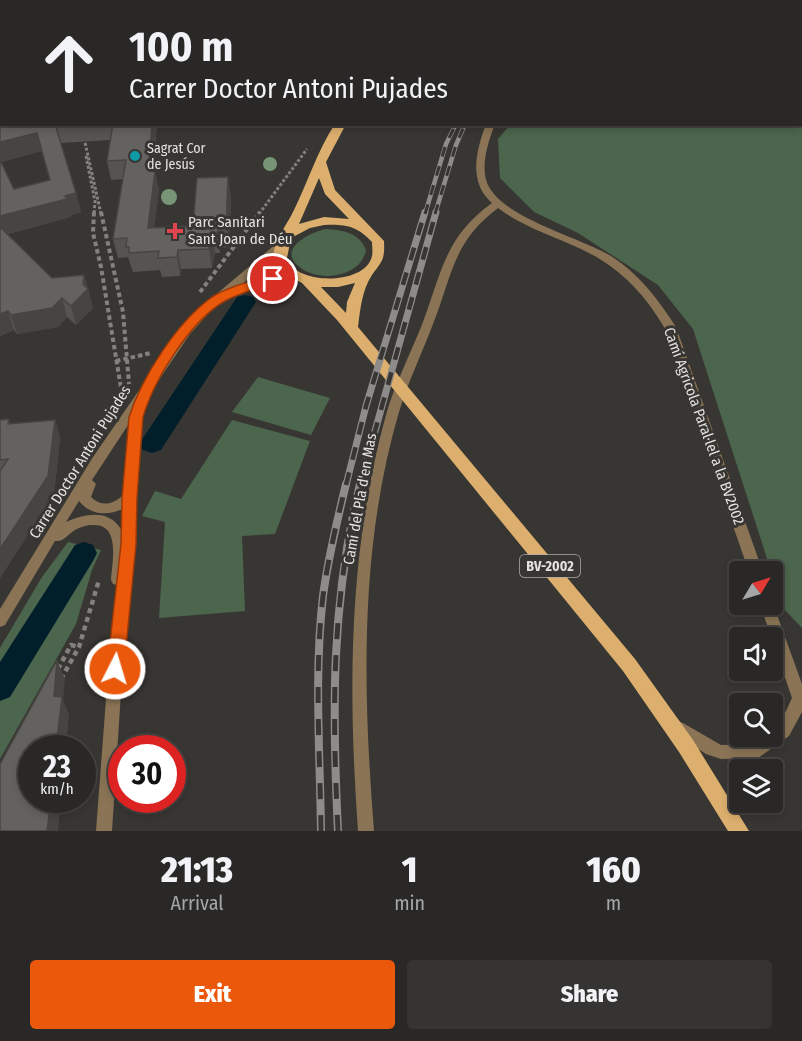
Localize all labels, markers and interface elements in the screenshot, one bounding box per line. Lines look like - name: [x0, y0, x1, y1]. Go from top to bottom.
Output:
- text: 100 m: [129, 22, 233, 72]
- icon: ahead: [30, 24, 108, 102]
- text: Carrer Doctor Antoni Pujades: [129, 73, 448, 105]
- place label: Sagrat Cor de Jesús: [147, 140, 206, 173]
- marker: Sagrat Cor de Jesús: [128, 149, 142, 163]
- place label: Parc Sanitari Sant Joan de Déu: [188, 213, 293, 248]
- marker: Parc Sanitari Sant Joan de Déu: [166, 222, 184, 240]
- pin: [247, 253, 298, 304]
- icon: arrive: [256, 262, 289, 295]
- street label: Camí Agricola Paral·lel a la BV2002: [660, 325, 748, 527]
- street label: Carrer Doctor Antoni Pujades: [25, 382, 135, 542]
- street label: Camí del Pla d'en Mas: [340, 432, 380, 566]
- road number: BV-2002: [520, 555, 580, 577]
- north arrow: [729, 561, 783, 615]
- map controls: [729, 561, 783, 813]
- button: sound: [729, 627, 783, 681]
- position arrow: [83, 637, 147, 701]
- button: search: [729, 693, 783, 747]
- speed limit sign: 30: [108, 735, 186, 813]
- text: 23: [43, 749, 71, 785]
- button: layers: [729, 759, 783, 813]
- text: km/h: [40, 780, 74, 798]
- text: 21:13: [161, 848, 233, 892]
- text: 1: [402, 848, 417, 892]
- text: 160: [586, 848, 641, 892]
- text: Arrival: [171, 891, 224, 915]
- text: min: [394, 891, 425, 915]
- text: m: [606, 891, 621, 915]
- button: Exit: [30, 960, 395, 1029]
- button: Share: [407, 960, 772, 1029]

